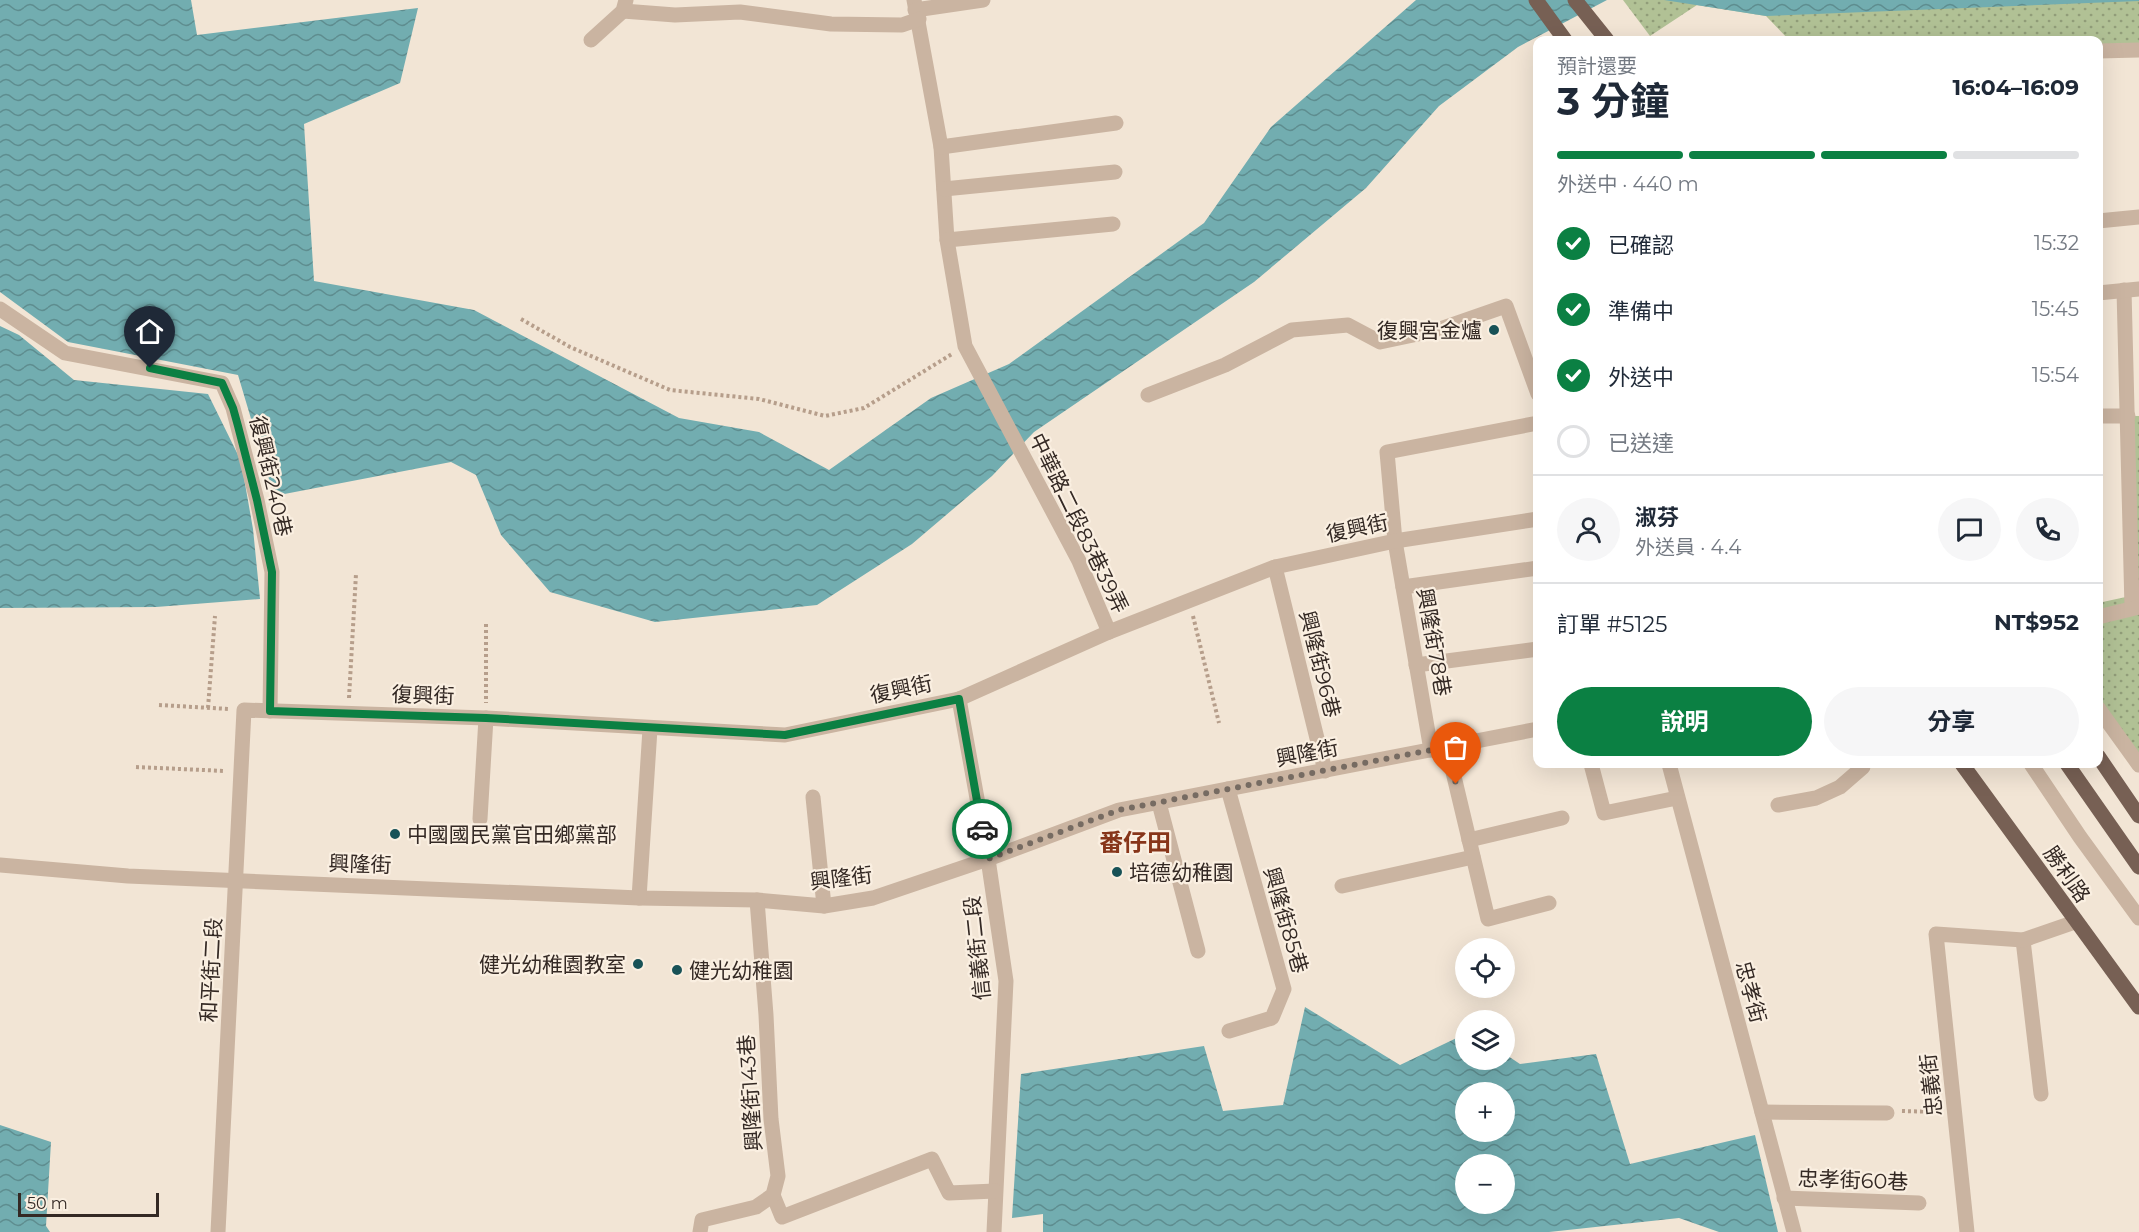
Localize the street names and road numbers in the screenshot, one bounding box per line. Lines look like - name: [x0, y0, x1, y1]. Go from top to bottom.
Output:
- street label: 復興街240巷: [245, 413, 297, 539]
- street label: 中華路二段83巷39弄: [1025, 429, 1133, 617]
- street label: 復興街: [1324, 509, 1390, 547]
- street label: 興隆街78巷: [1412, 586, 1456, 698]
- street label: 興隆街96巷: [1295, 608, 1345, 720]
- street label: 復興街: [868, 670, 934, 708]
- street label: 復興街: [391, 681, 455, 709]
- street label: 興隆街: [1274, 735, 1340, 771]
- street label: 勝利路: [2039, 841, 2095, 907]
- street label: 興隆街: [328, 850, 392, 878]
- street label: 興隆街: [808, 862, 874, 894]
- street label: 興隆街85巷: [1259, 864, 1313, 976]
- street label: 信義街二段: [959, 894, 995, 1002]
- street label: 和平街二段: [196, 917, 226, 1023]
- street label: 忠孝街: [1731, 958, 1771, 1026]
- street label: 興隆街143巷: [733, 1034, 767, 1152]
- street label: 忠義街: [1915, 1052, 1947, 1118]
- street label: 忠孝街60巷: [1797, 1166, 1909, 1194]

